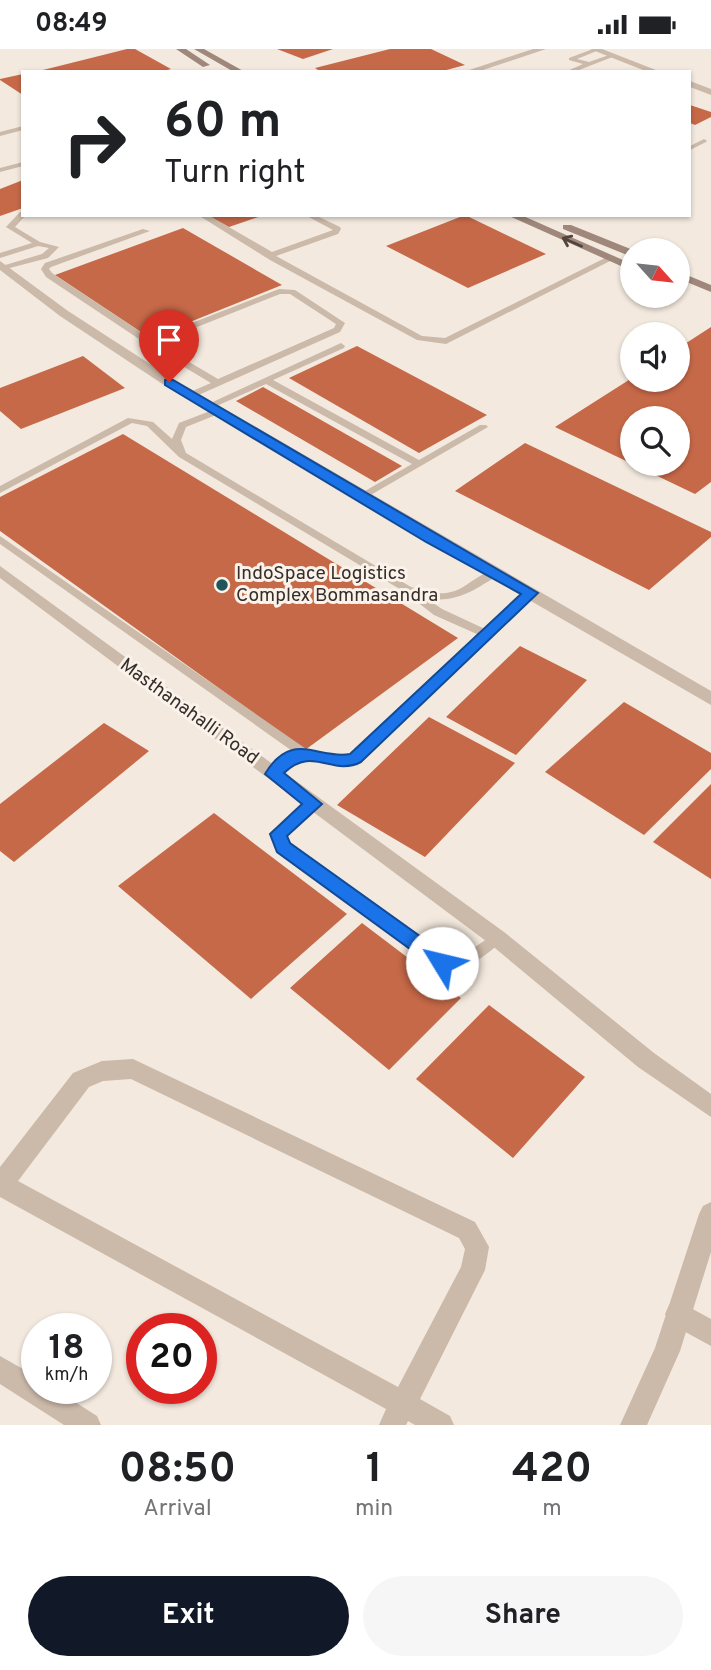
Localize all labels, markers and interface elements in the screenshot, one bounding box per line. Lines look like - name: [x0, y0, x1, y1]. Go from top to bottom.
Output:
- text: 08:49: [35, 8, 107, 41]
- text: 60 m: [164, 93, 282, 155]
- icon: right: [49, 98, 140, 189]
- text: Turn right: [164, 154, 306, 194]
- one-way arrow: [562, 235, 583, 248]
- north arrow: [620, 238, 690, 308]
- map controls: [620, 238, 690, 476]
- pin: [139, 310, 199, 382]
- icon: arrive: [150, 321, 188, 359]
- button: sound: [620, 322, 690, 392]
- button: search: [620, 406, 690, 476]
- place label: IndoSpace Logistics Complex Bommasandra: [236, 562, 438, 608]
- marker: IndoSpace Logistics Complex Bommasandra: [214, 577, 230, 593]
- street label: Masthanahalli Road: [115, 653, 263, 771]
- position arrow: [405, 926, 479, 1000]
- speed limit sign: 20: [126, 1313, 217, 1404]
- text: 18: [48, 1327, 85, 1371]
- text: km/h: [45, 1364, 88, 1387]
- text: 08:50: [119, 1444, 236, 1497]
- text: 1: [366, 1444, 382, 1497]
- text: 420: [512, 1444, 592, 1497]
- text: Arrival: [143, 1495, 212, 1524]
- text: min: [355, 1495, 393, 1524]
- text: m: [542, 1495, 562, 1524]
- button: Exit: [28, 1576, 349, 1656]
- button: Share: [363, 1576, 683, 1656]

